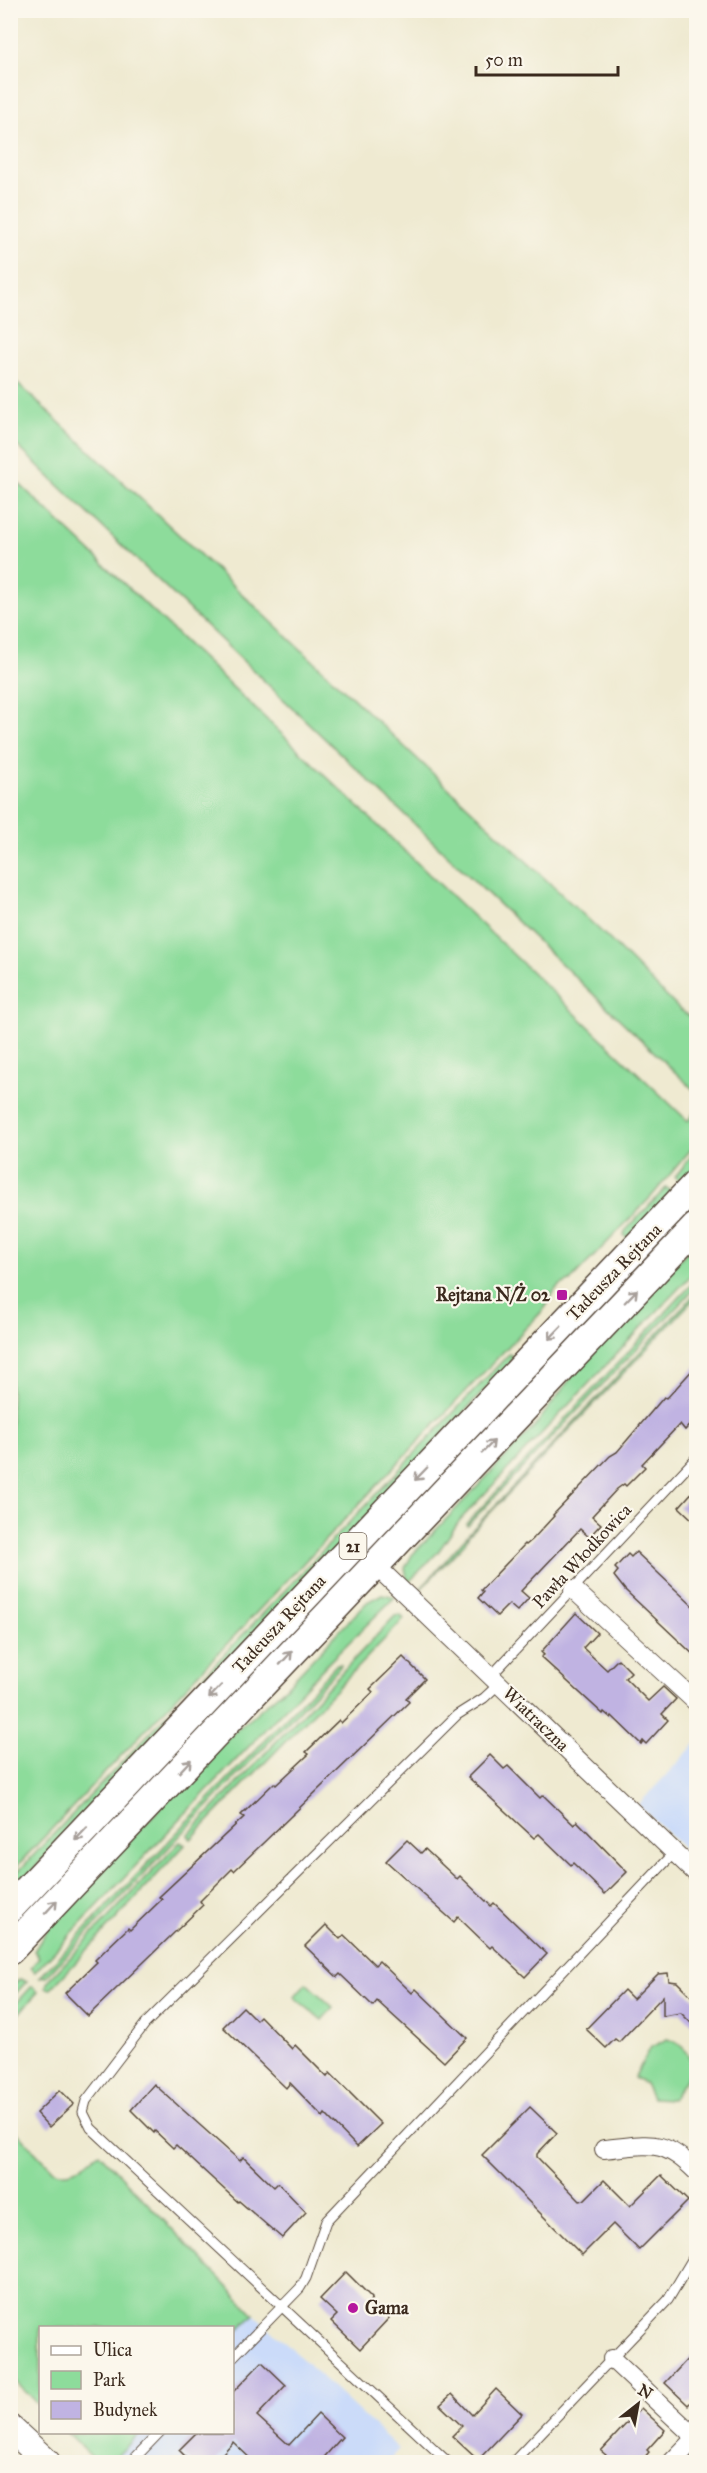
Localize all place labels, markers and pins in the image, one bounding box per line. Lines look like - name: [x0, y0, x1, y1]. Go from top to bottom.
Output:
- place label: Rejtana N/Ż 02: [436, 1282, 551, 1307]
- marker: Rejtana N/Ż 02: [555, 1288, 569, 1302]
- place label: Gama: [365, 2297, 409, 2319]
- marker: Gama: [346, 2301, 360, 2315]

